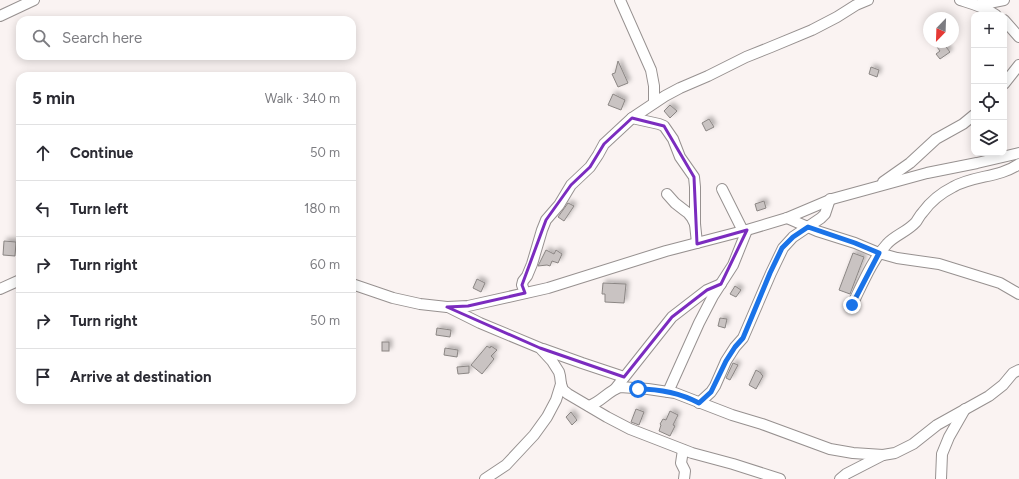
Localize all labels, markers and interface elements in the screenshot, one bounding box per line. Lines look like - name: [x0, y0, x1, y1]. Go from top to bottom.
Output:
- north arrow: [923, 12, 959, 48]
- map controls: [971, 12, 1007, 156]
- button: +: [971, 12, 1007, 48]
- search box: [16, 16, 356, 60]
- icon: search: [30, 27, 52, 49]
- text: Search here: [62, 29, 142, 47]
- button: −: [971, 48, 1007, 84]
- button: locate: [971, 84, 1007, 120]
- text: 5 min: [32, 88, 75, 108]
- text: Walk · 340 m: [265, 91, 340, 106]
- button: layers: [971, 120, 1007, 156]
- icon: ahead: [32, 142, 54, 164]
- text: Continue: [70, 144, 133, 162]
- text: 50 m: [310, 145, 340, 160]
- icon: left: [32, 198, 54, 220]
- text: Turn left: [70, 200, 128, 218]
- text: 180 m: [304, 201, 340, 216]
- icon: right: [32, 254, 54, 276]
- text: Turn right: [70, 256, 138, 274]
- text: 60 m: [310, 257, 340, 272]
- route end: [843, 296, 861, 314]
- icon: right: [32, 310, 54, 332]
- text: Turn right: [70, 312, 138, 330]
- text: 50 m: [310, 313, 340, 328]
- icon: arrive: [32, 366, 54, 388]
- text: Arrive at destination: [70, 368, 211, 386]
- route start: [629, 380, 647, 398]

